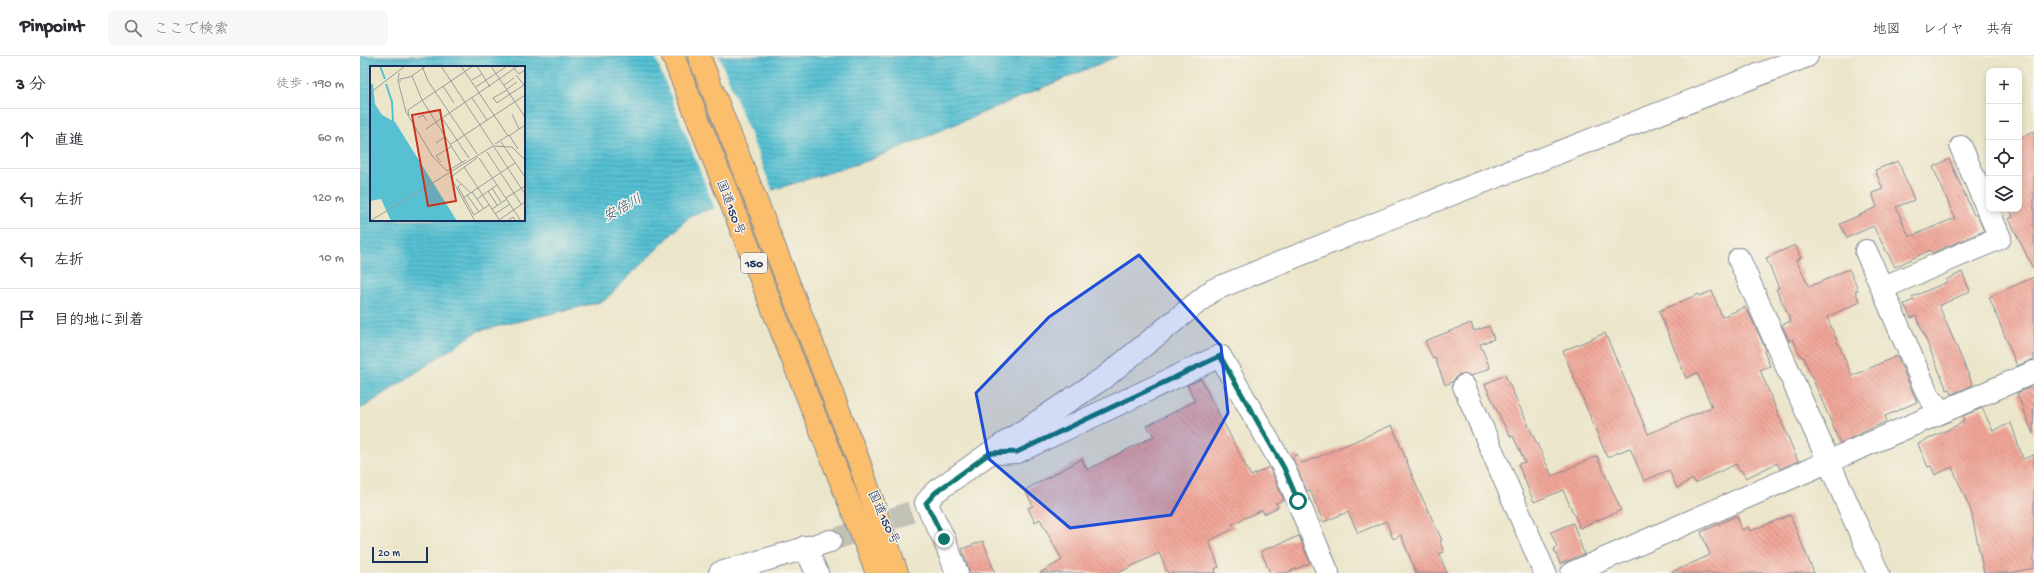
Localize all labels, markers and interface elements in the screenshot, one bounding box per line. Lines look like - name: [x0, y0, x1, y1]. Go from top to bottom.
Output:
- search box: [108, 10, 388, 46]
- text: Pinpoint: [20, 16, 84, 39]
- icon: search: [122, 17, 144, 39]
- text: ここで検索: [154, 21, 229, 39]
- text: 地図: [1873, 22, 1901, 39]
- text: レイヤ: [1923, 22, 1964, 39]
- text: 共有: [1986, 22, 2014, 39]
- inset map: [370, 66, 525, 221]
- map controls: [1986, 68, 2022, 212]
- button: +: [1986, 68, 2022, 104]
- text: 3 分: [16, 76, 46, 96]
- text: 徒歩 · 190 m: [276, 77, 344, 92]
- button: −: [1986, 104, 2022, 140]
- icon: ahead: [16, 128, 38, 150]
- text: 60 m: [318, 131, 344, 146]
- text: 直進: [54, 132, 84, 150]
- button: locate: [1986, 140, 2022, 176]
- button: layers: [1986, 176, 2022, 212]
- street label: 国道150号: [712, 178, 748, 238]
- icon: left: [16, 188, 38, 210]
- text: 120 m: [313, 191, 344, 206]
- water label: 安倍川: [600, 191, 646, 227]
- text: 左折: [54, 192, 84, 210]
- icon: left: [16, 248, 38, 270]
- text: 10 m: [319, 251, 344, 266]
- text: 左折: [54, 252, 84, 270]
- road number: 150: [741, 253, 767, 273]
- icon: arrive: [16, 308, 38, 330]
- text: 目的地に到着: [54, 312, 144, 330]
- street label: 国道150号: [864, 488, 903, 548]
- route start: [1289, 492, 1307, 510]
- route end: [935, 530, 953, 548]
- scale bar: [372, 545, 428, 564]
- text: 20 m: [378, 548, 400, 560]

